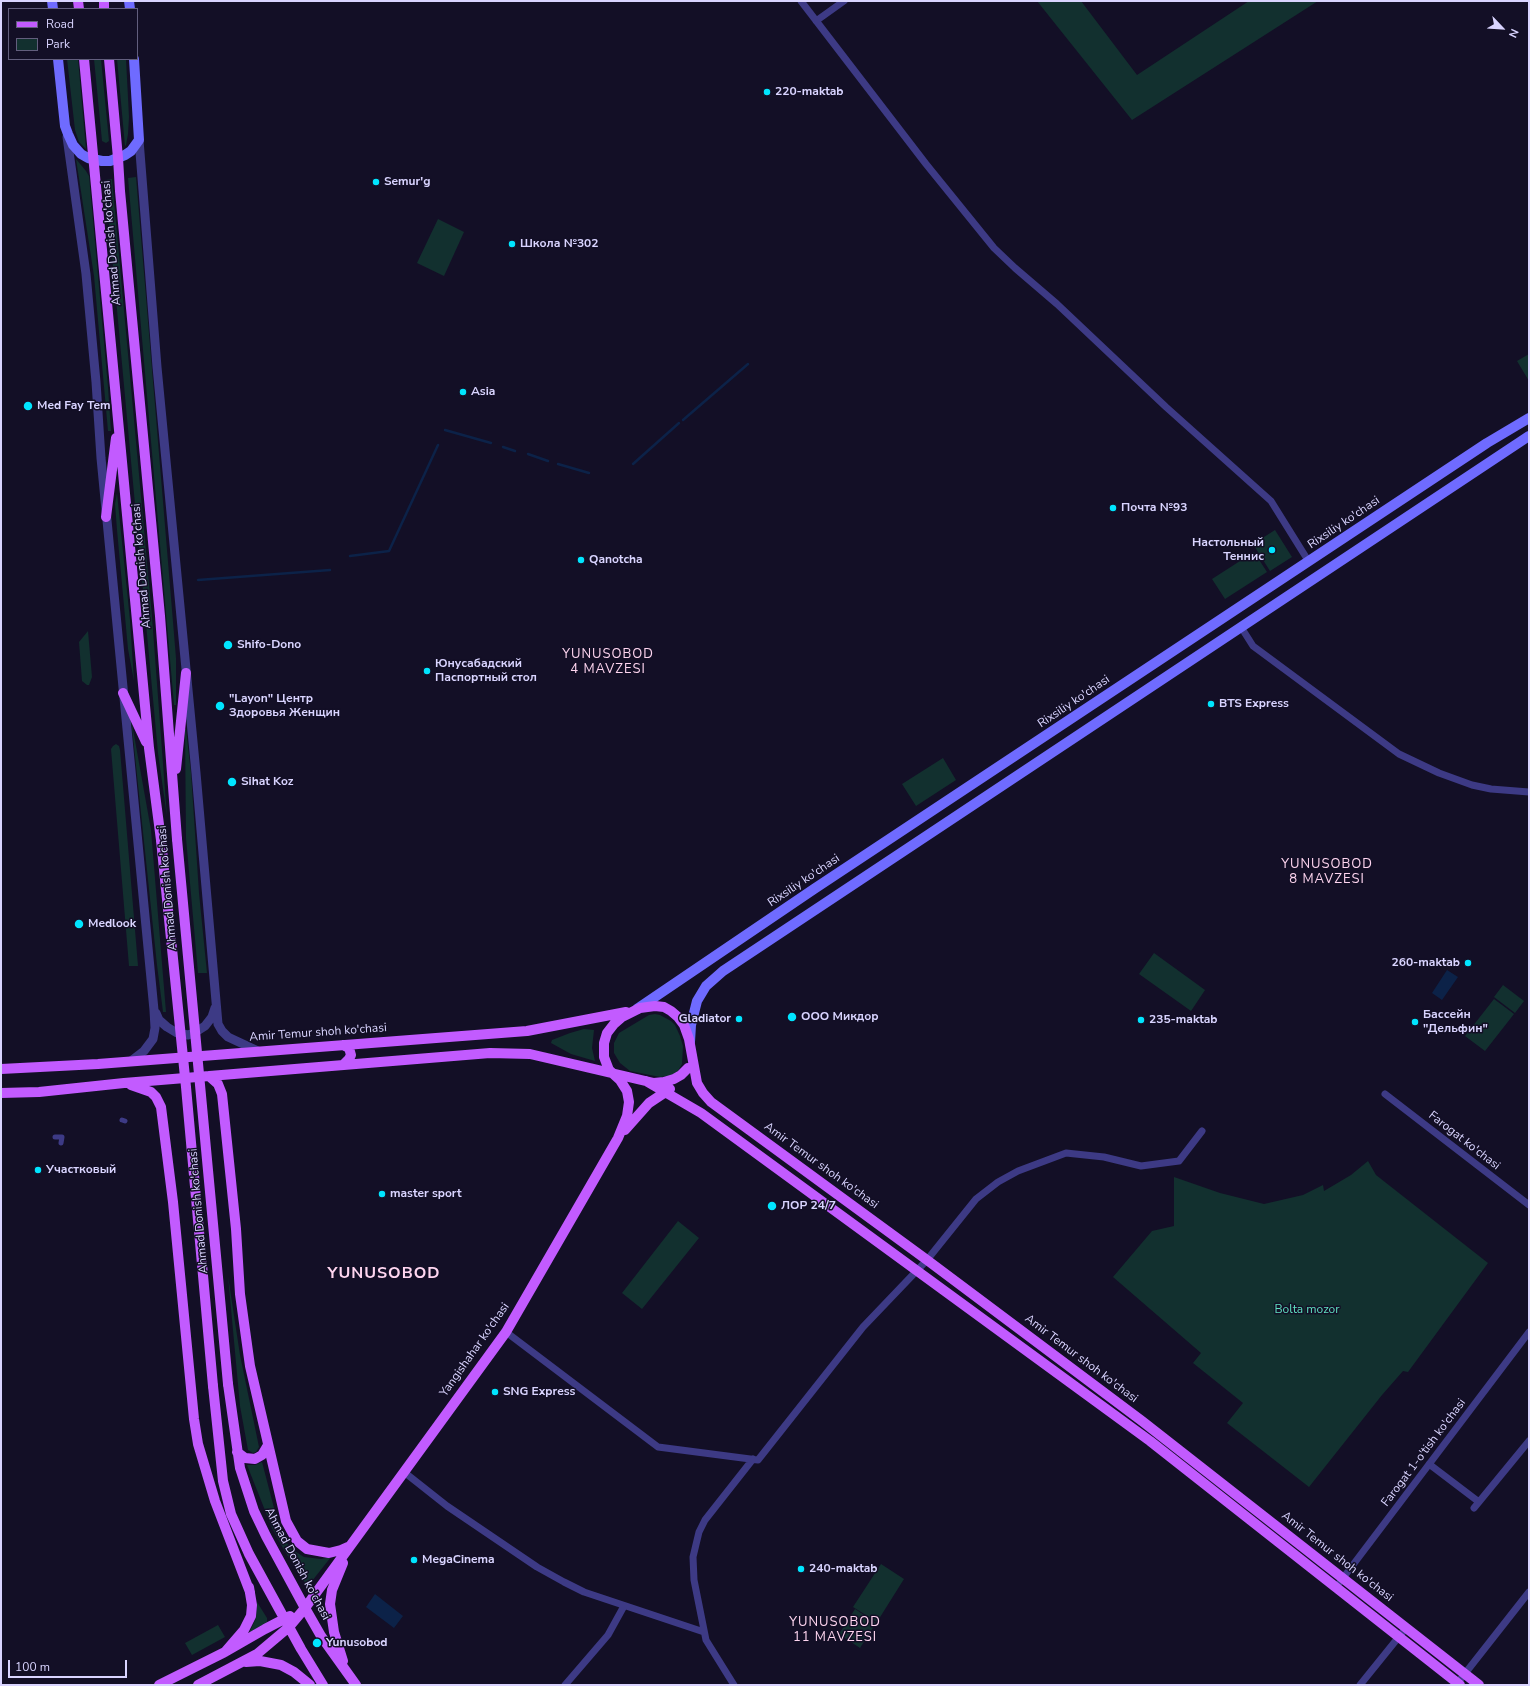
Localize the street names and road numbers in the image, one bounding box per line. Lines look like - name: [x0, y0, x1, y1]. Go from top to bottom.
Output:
- street label: Ahmad Donish ko'chasi: [99, 180, 125, 306]
- street label: Rixsiliy ko'chasi: [1305, 494, 1383, 552]
- street label: Ahmad Donish ko'chasi: [129, 503, 155, 629]
- street label: Rixsiliy ko'chasi: [1035, 673, 1113, 731]
- street label: Ahmad Donish ko'chasi: [155, 825, 181, 951]
- street label: Rixsiliy ko'chasi: [765, 852, 843, 910]
- street label: Amir Temur shoh ko'chasi: [249, 1021, 387, 1045]
- street label: Farogat ko'chasi: [1425, 1109, 1503, 1173]
- street label: Amir Temur shoh ko'chasi: [761, 1120, 881, 1212]
- street label: Ahmad Donish ko'chasi: [186, 1148, 212, 1274]
- street label: Yangishahar ko'chasi: [437, 1300, 513, 1400]
- street label: Amir Temur shoh ko'chasi: [1022, 1312, 1140, 1406]
- street label: Farogat 1-o'tish ko'chasi: [1379, 1396, 1469, 1510]
- street label: Ahmad Donish ko'chasi: [261, 1505, 333, 1623]
- street label: Amir Temur shoh ko'chasi: [1278, 1509, 1396, 1605]

